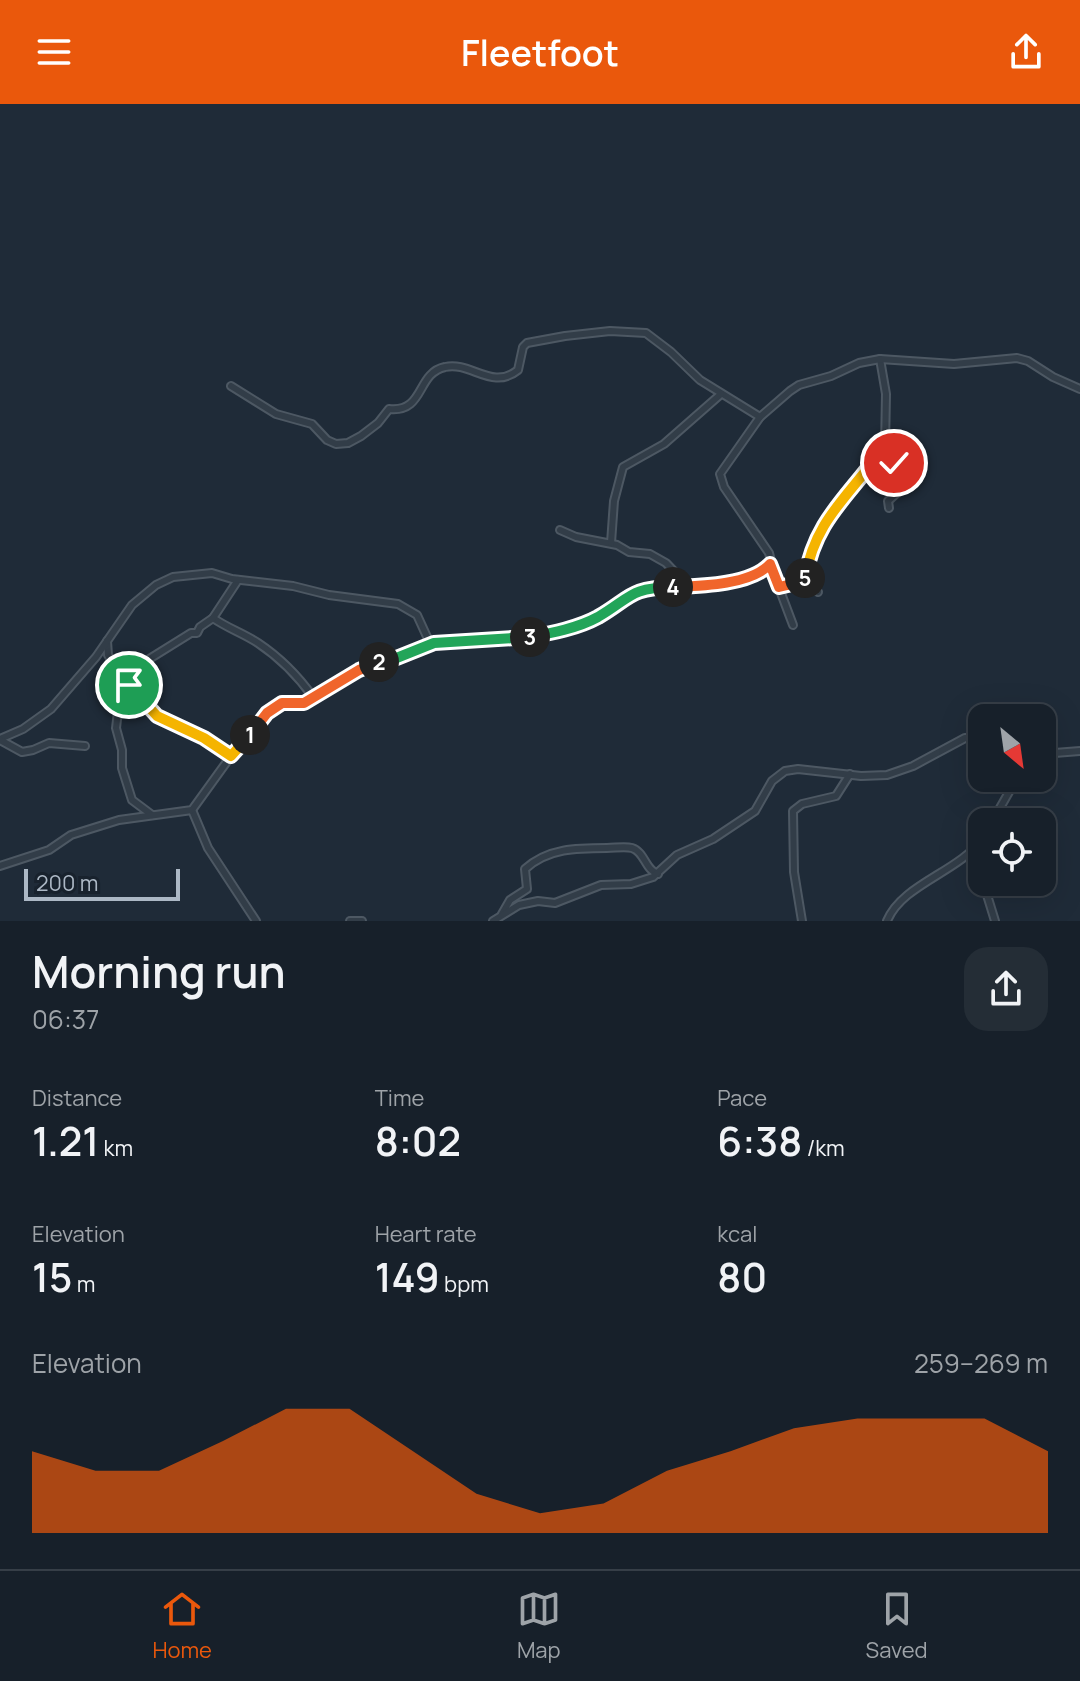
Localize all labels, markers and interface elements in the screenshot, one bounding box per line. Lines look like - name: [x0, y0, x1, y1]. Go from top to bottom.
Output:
- text: Fleetfoot: [461, 28, 619, 77]
- icon: menu: [32, 30, 76, 74]
- icon: share: [1004, 30, 1048, 74]
- pin: [860, 429, 928, 497]
- icon: check: [872, 441, 916, 485]
- pin: 5: [785, 558, 825, 598]
- text: 5: [799, 563, 811, 593]
- pin: 4: [653, 567, 693, 607]
- text: 4: [666, 572, 680, 602]
- pin: 3: [510, 617, 550, 657]
- text: 3: [524, 622, 536, 652]
- pin: 2: [359, 642, 399, 682]
- text: 2: [372, 647, 386, 677]
- pin: [95, 651, 163, 719]
- icon: arrive: [107, 663, 151, 707]
- north arrow: [968, 704, 1056, 792]
- map controls: [968, 704, 1056, 896]
- pin: 1: [230, 715, 270, 755]
- text: 1: [245, 720, 255, 750]
- button: locate: [968, 808, 1056, 896]
- scale bar: [24, 865, 180, 901]
- text: 200 m: [36, 868, 98, 898]
- text: Morning run: [32, 941, 286, 1001]
- button: share: [964, 947, 1048, 1031]
- text: 06:37: [32, 1001, 99, 1037]
- text: Distance: [32, 1083, 122, 1113]
- text: Time: [375, 1083, 424, 1113]
- text: Pace: [717, 1083, 767, 1113]
- text: 1.21: [32, 1113, 99, 1168]
- text: 8:02: [375, 1113, 461, 1168]
- text: 6:38: [717, 1113, 802, 1168]
- text: km: [99, 1133, 133, 1163]
- text: /km: [802, 1133, 845, 1163]
- text: Elevation: [32, 1219, 125, 1249]
- text: Heart rate: [375, 1219, 477, 1249]
- text: kcal: [717, 1219, 757, 1249]
- text: 15: [32, 1249, 72, 1304]
- text: 149: [375, 1249, 440, 1304]
- text: 80: [717, 1249, 767, 1304]
- text: m: [72, 1269, 95, 1299]
- text: bpm: [440, 1269, 489, 1299]
- text: Elevation: [32, 1345, 142, 1381]
- text: 259–269 m: [914, 1345, 1048, 1381]
- tab: Home: [152, 1587, 212, 1665]
- tab: Map: [517, 1587, 561, 1665]
- tab: Saved: [866, 1587, 928, 1665]

